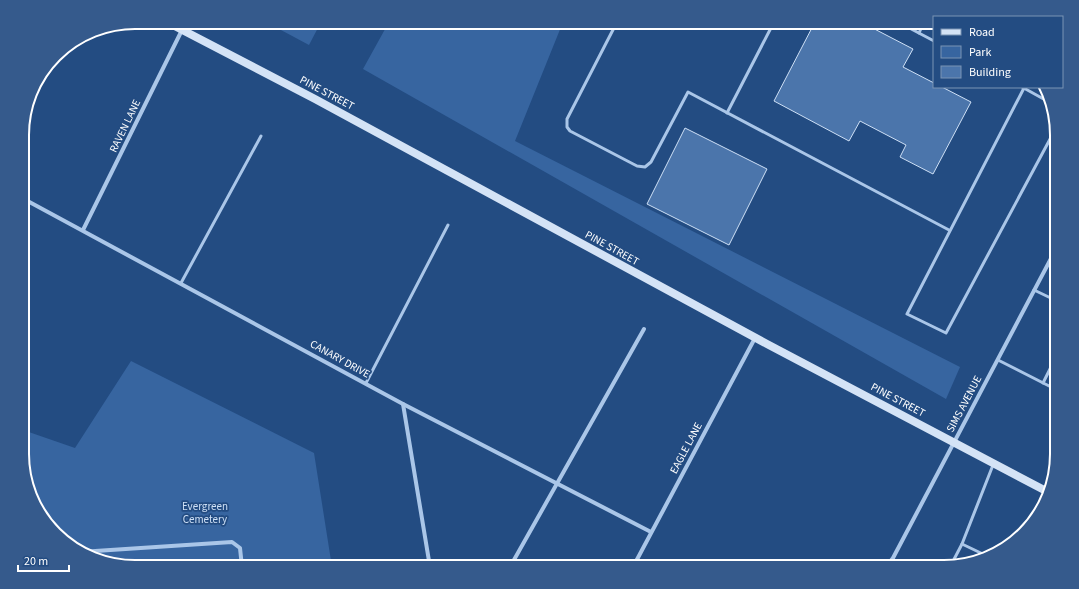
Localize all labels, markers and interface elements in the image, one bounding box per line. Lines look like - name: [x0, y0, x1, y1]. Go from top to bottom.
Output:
- legend: [933, 16, 1063, 88]
- text: Road: [969, 24, 995, 41]
- text: Park: [969, 44, 991, 61]
- text: Building: [969, 64, 1011, 81]
- street label: PINE STREET: [297, 72, 357, 114]
- street label: RAVEN LANE: [106, 97, 144, 155]
- street label: PINE STREET: [582, 227, 642, 269]
- street label: CANARY DRIVE: [307, 336, 373, 382]
- street label: SIMS AVENUE: [943, 373, 985, 435]
- street label: PINE STREET: [868, 379, 928, 421]
- street label: EAGLE LANE: [666, 420, 706, 476]
- park label: Evergreen Cemetery: [182, 499, 228, 527]
- scale bar: [18, 547, 69, 573]
- text: 20 m: [24, 553, 48, 570]

